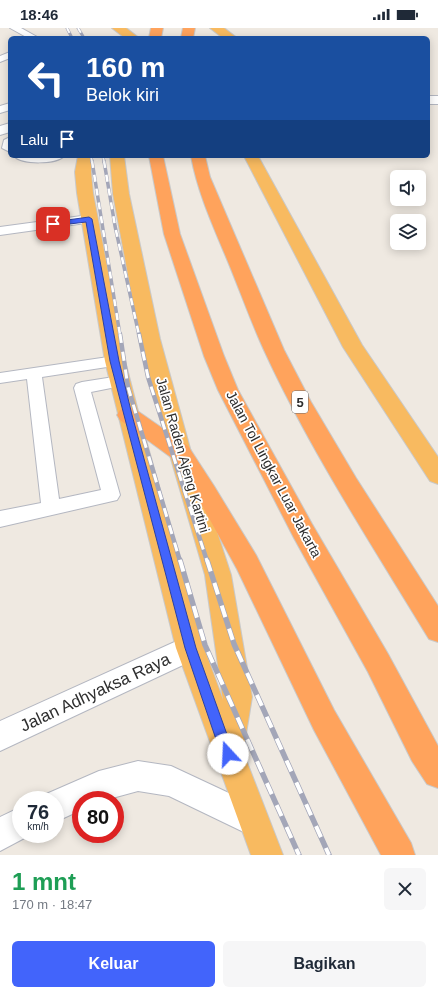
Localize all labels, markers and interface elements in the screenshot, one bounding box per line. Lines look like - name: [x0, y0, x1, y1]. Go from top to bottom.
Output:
- text: 18:46: [20, 6, 58, 23]
- icon: left: [20, 52, 72, 104]
- text: 160 m: [86, 52, 165, 83]
- text: Belok kiri: [86, 85, 159, 105]
- icon: arrive: [56, 128, 78, 150]
- text: Lalu: [20, 131, 48, 148]
- map controls: [390, 170, 426, 250]
- button: sound: [390, 170, 426, 206]
- pin: [36, 207, 70, 241]
- icon: arrive: [42, 213, 64, 235]
- button: layers: [390, 214, 426, 250]
- street label: Jalan Raden Ajeng Kartini: [153, 375, 213, 535]
- street label: Jalan Tol Lingkar Luar Jakarta: [223, 388, 325, 560]
- road number: 5: [292, 391, 308, 413]
- street label: Jalan Adhyaksa Raya: [17, 649, 174, 736]
- position arrow: [207, 733, 249, 775]
- speed limit sign: 80: [72, 791, 124, 843]
- text: 76: [27, 801, 49, 823]
- text: km/h: [27, 821, 49, 832]
- text: 1 mnt: [12, 868, 76, 895]
- button: close: [384, 868, 426, 910]
- text: 170 m · 18:47: [12, 897, 92, 912]
- button: Keluar: [12, 941, 215, 987]
- button: Bagikan: [223, 941, 426, 987]

